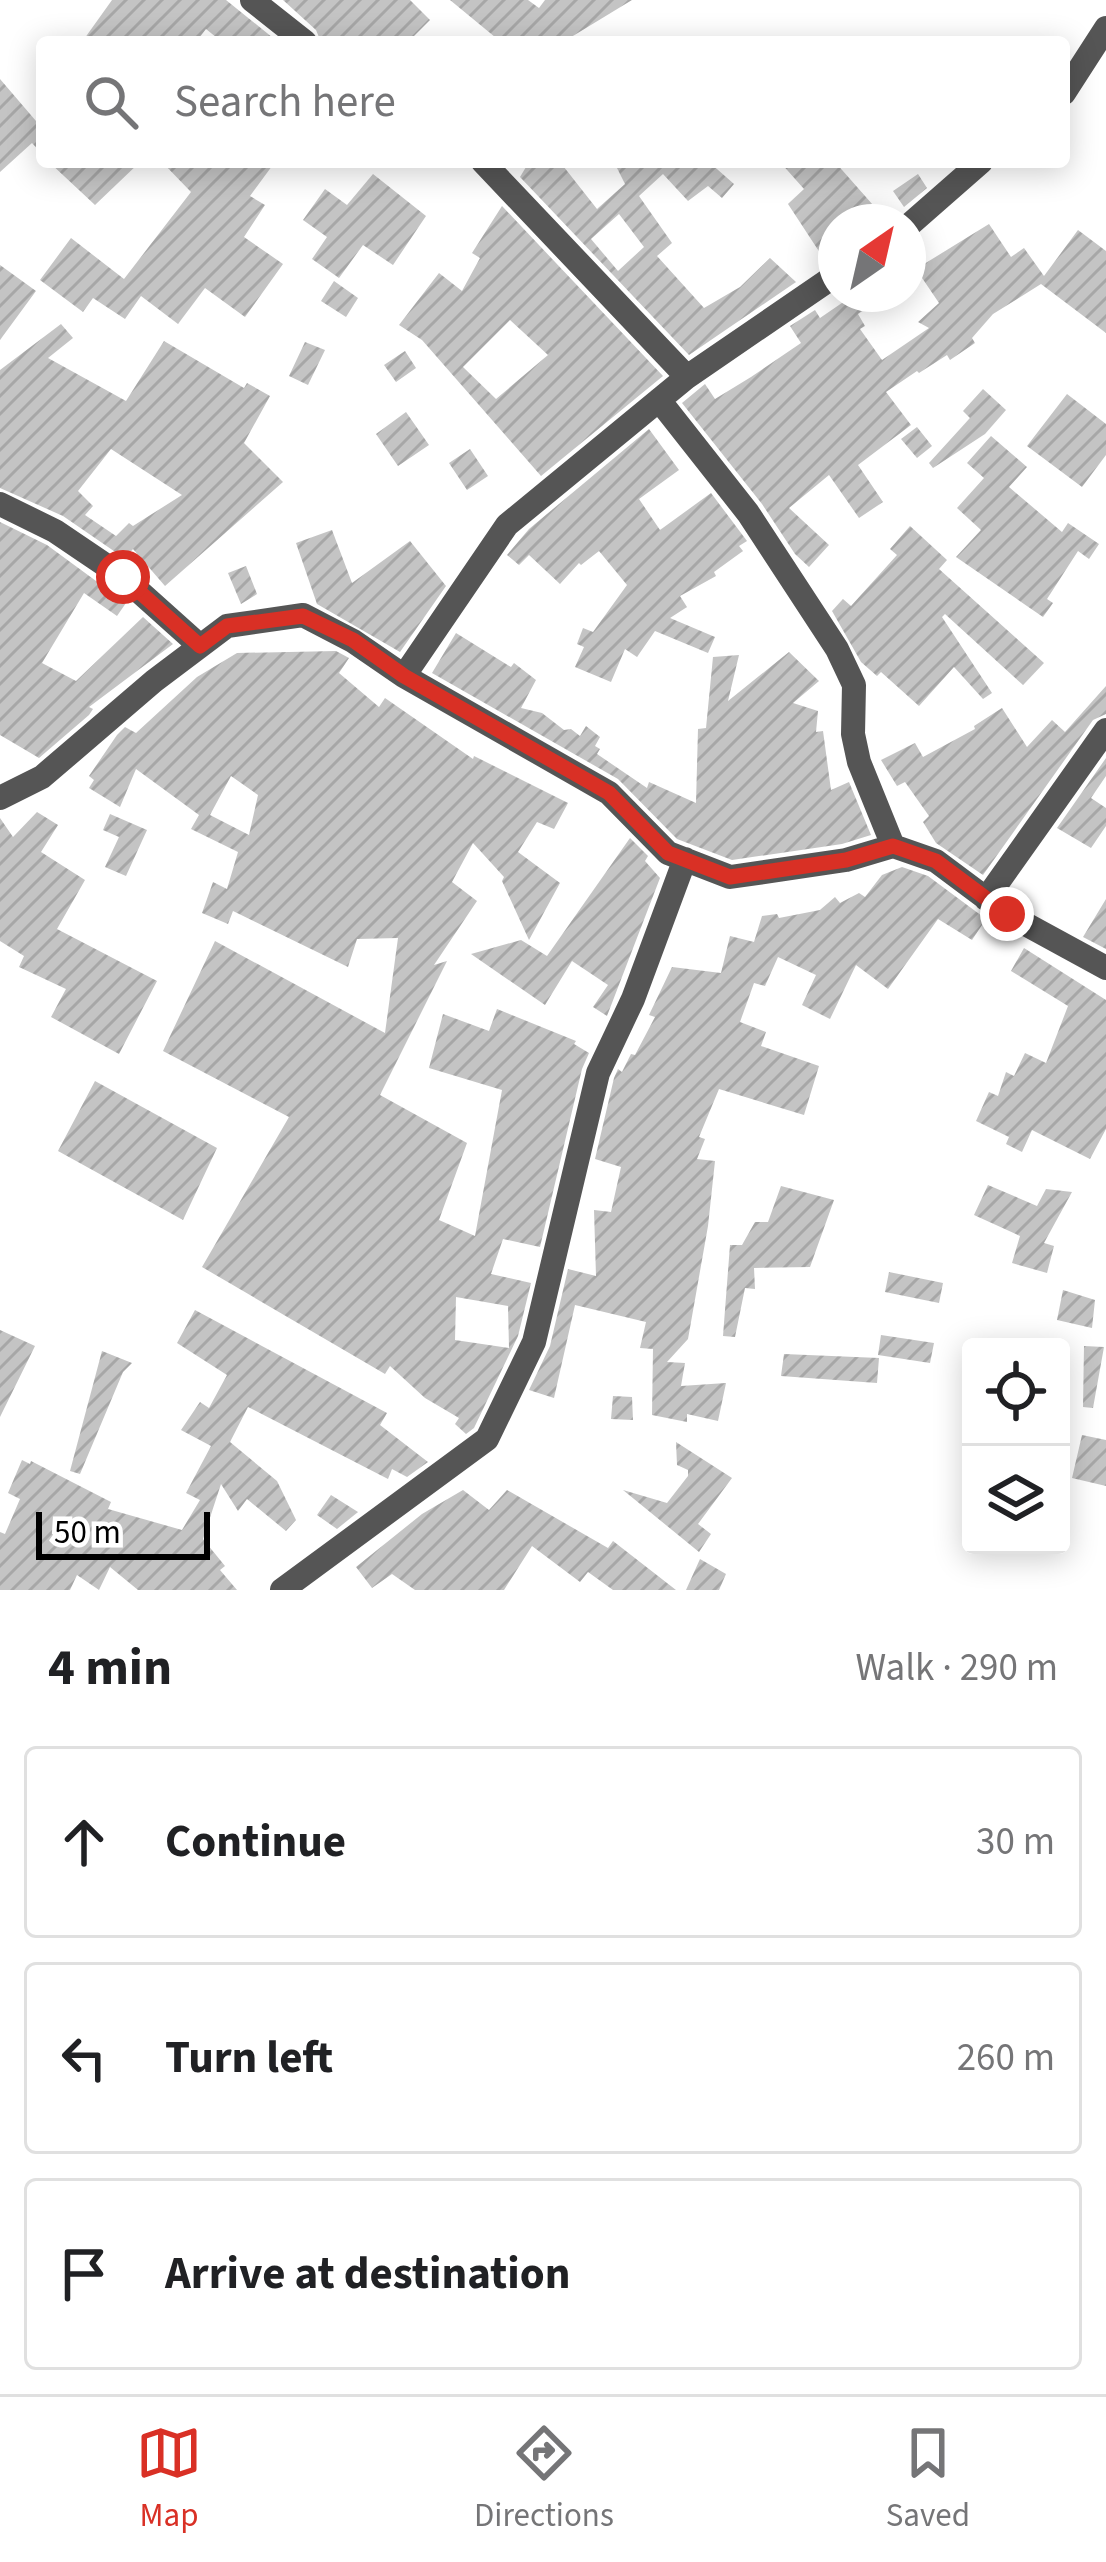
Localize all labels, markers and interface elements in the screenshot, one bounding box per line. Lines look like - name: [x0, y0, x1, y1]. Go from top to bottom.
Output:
- search box: [36, 36, 1070, 168]
- icon: search: [78, 69, 144, 135]
- text: Search here: [174, 70, 396, 134]
- north arrow: [818, 204, 926, 312]
- route start: [96, 550, 150, 604]
- route end: [980, 887, 1034, 941]
- map controls: [962, 1338, 1070, 1554]
- button: locate: [962, 1338, 1070, 1446]
- button: layers: [962, 1446, 1070, 1554]
- scale bar: [36, 1506, 210, 1559]
- text: 50 m: [54, 1509, 121, 1556]
- text: 4 min: [48, 1632, 172, 1704]
- text: Walk · 290 m: [855, 1640, 1058, 1696]
- icon: ahead: [51, 1809, 117, 1875]
- text: Continue: [165, 1810, 346, 1874]
- text: 30 m: [976, 1814, 1055, 1870]
- icon: left: [51, 2025, 117, 2091]
- text: Turn left: [165, 2026, 333, 2090]
- text: 260 m: [957, 2030, 1055, 2086]
- icon: arrive: [51, 2241, 117, 2307]
- text: Arrive at destination: [165, 2242, 570, 2306]
- tab: Map: [136, 2420, 202, 2539]
- tab: Directions: [474, 2420, 614, 2539]
- tab: Saved: [886, 2420, 970, 2539]

